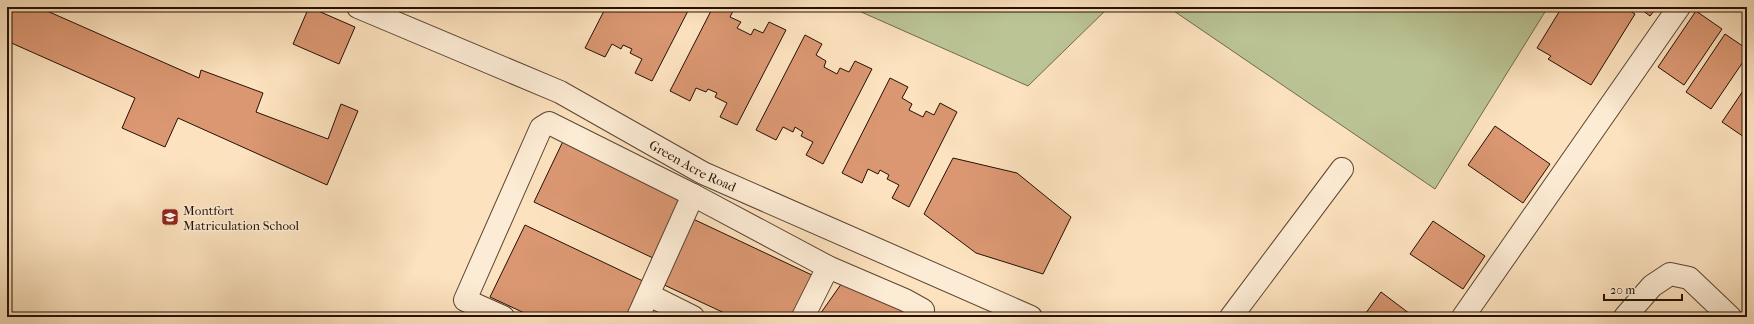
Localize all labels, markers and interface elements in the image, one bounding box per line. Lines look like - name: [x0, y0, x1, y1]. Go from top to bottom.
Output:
- street label: Green Acre Road: [647, 137, 739, 195]
- place label: Montfort Matriculation School: [183, 203, 299, 233]
- school or university icon: Montfort Matriculation School: [160, 207, 180, 227]
- scale bar: [1604, 276, 1682, 302]
- text: 20 m: [1610, 283, 1635, 297]

